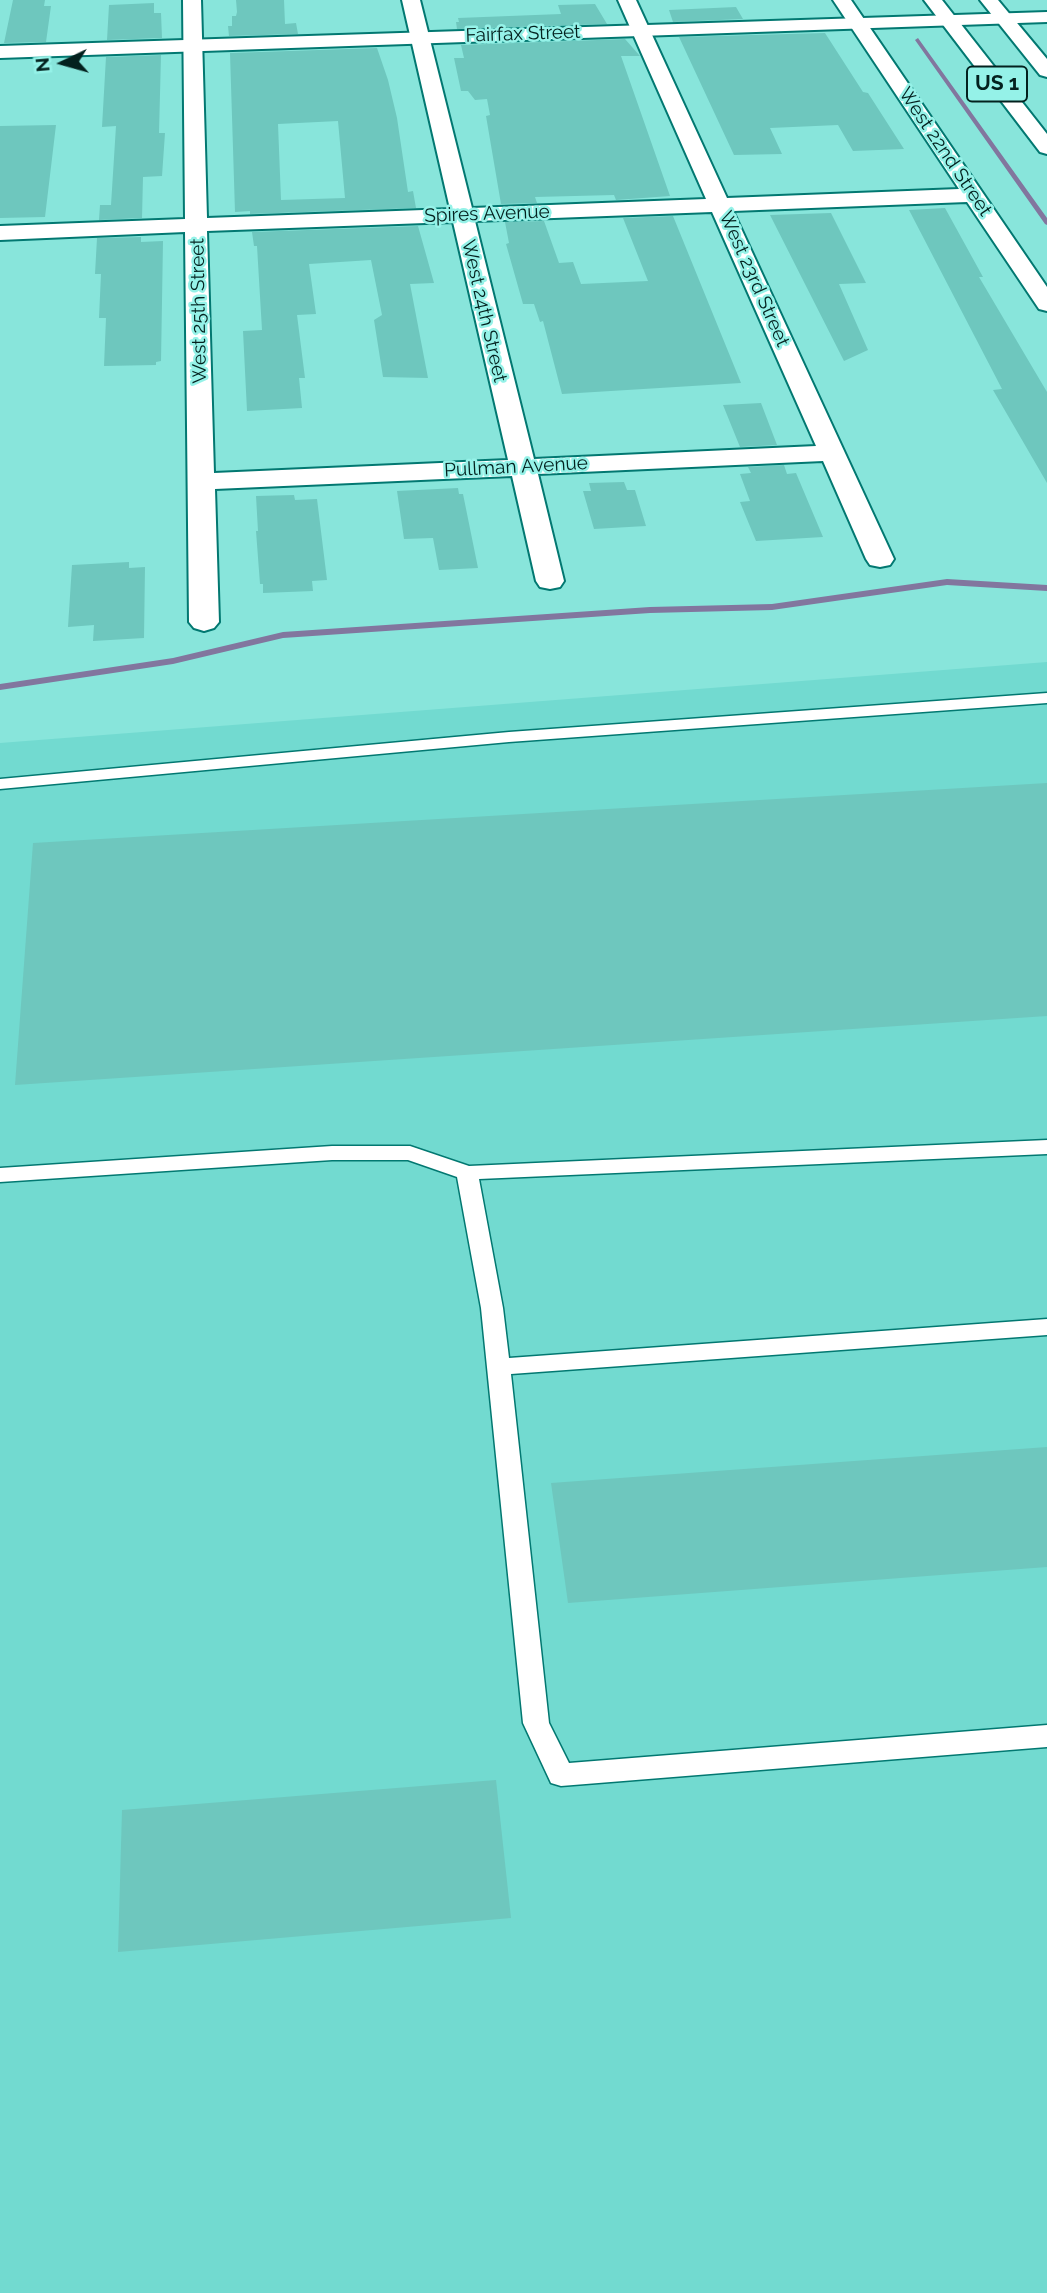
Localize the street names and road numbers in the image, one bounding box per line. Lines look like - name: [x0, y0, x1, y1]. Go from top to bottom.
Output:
- street label: Fairfax Street: [465, 21, 581, 47]
- road number: US 1: [967, 66, 1027, 102]
- street label: West 22nd Street: [894, 83, 996, 221]
- street label: Spires Avenue: [424, 200, 550, 228]
- street label: West 23rd Street: [714, 208, 794, 350]
- street label: West 25th Street: [186, 238, 212, 384]
- street label: West 24th Street: [457, 238, 511, 384]
- street label: Pullman Avenue: [444, 452, 588, 482]

